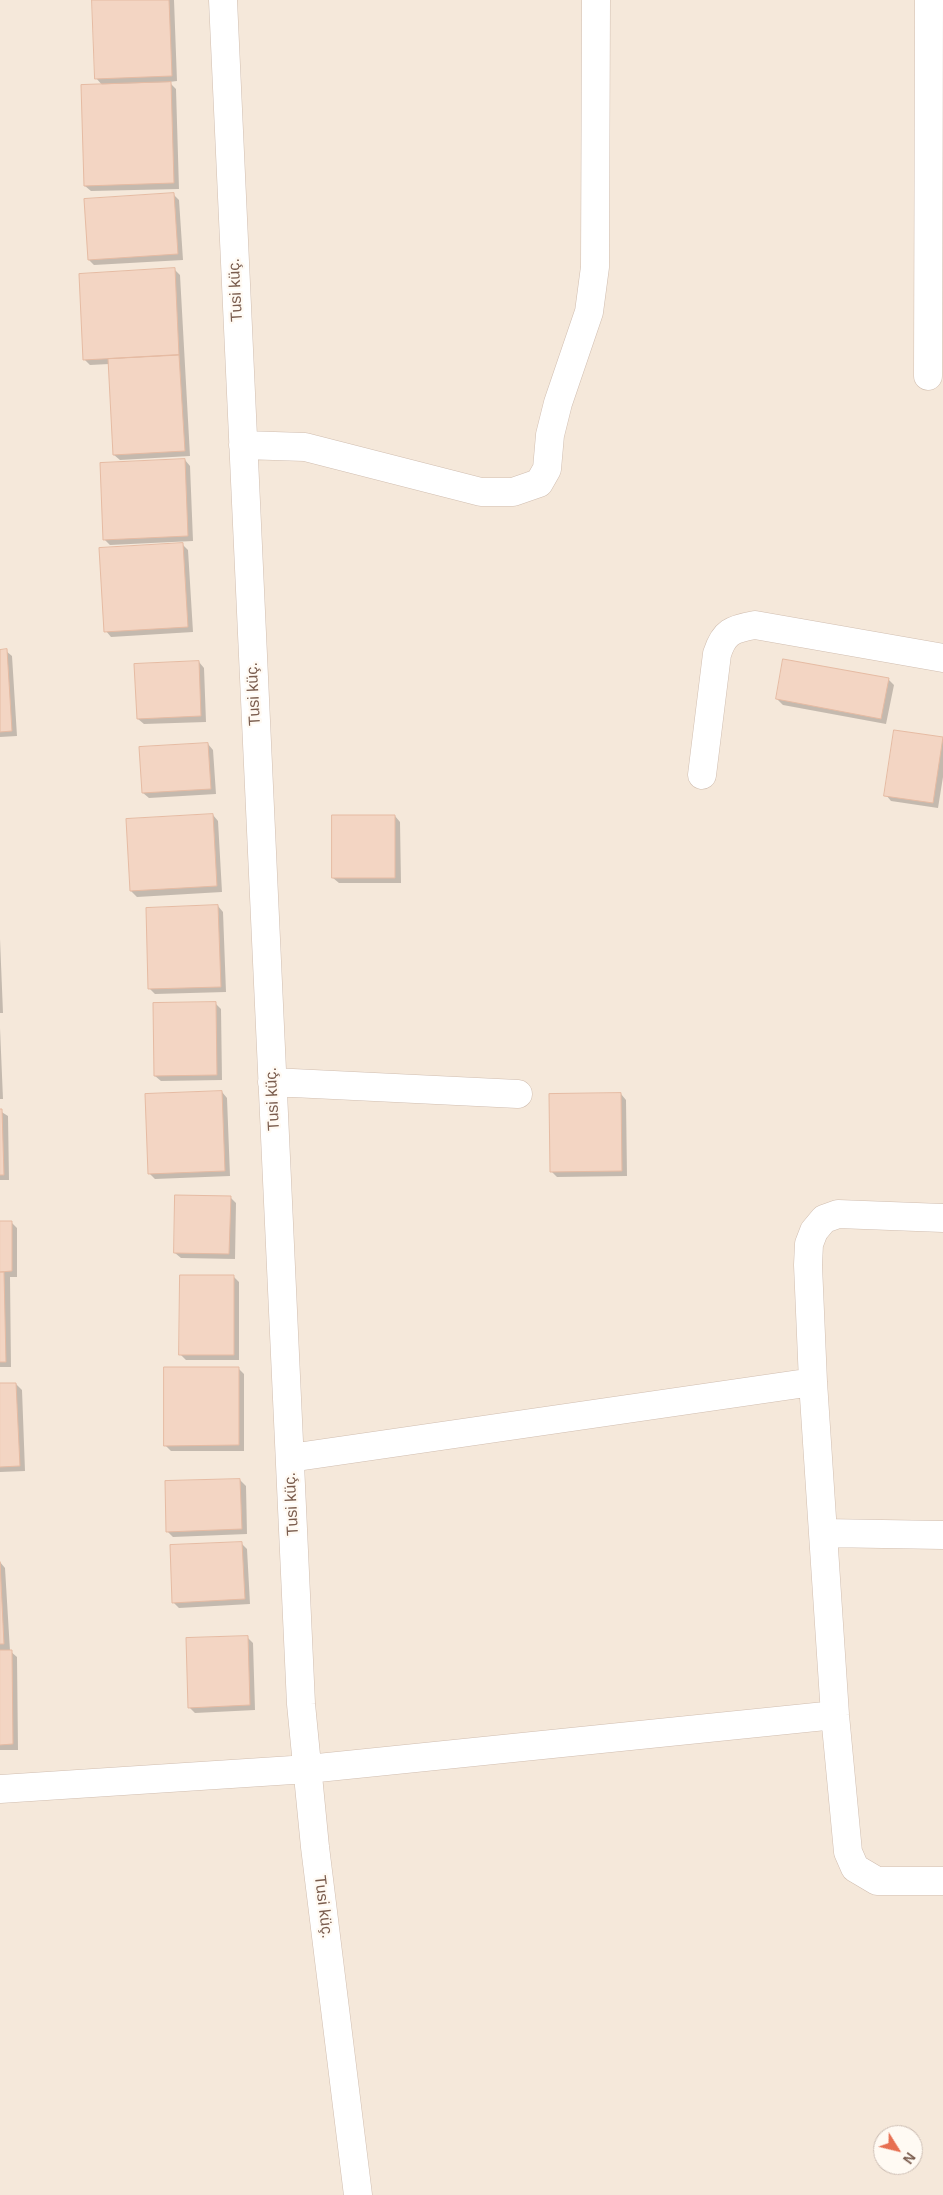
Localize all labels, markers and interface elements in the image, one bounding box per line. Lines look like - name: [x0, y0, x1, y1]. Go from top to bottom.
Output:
- street label: Tusi küç.: [225, 258, 247, 322]
- street label: Tusi küç.: [243, 662, 265, 726]
- street label: Tusi küç.: [262, 1067, 284, 1131]
- street label: Tusi küç.: [281, 1472, 303, 1536]
- street label: Tusi küç.: [310, 1874, 336, 1940]
- north arrow: [873, 2125, 923, 2175]
- text: N: [900, 2149, 919, 2167]

